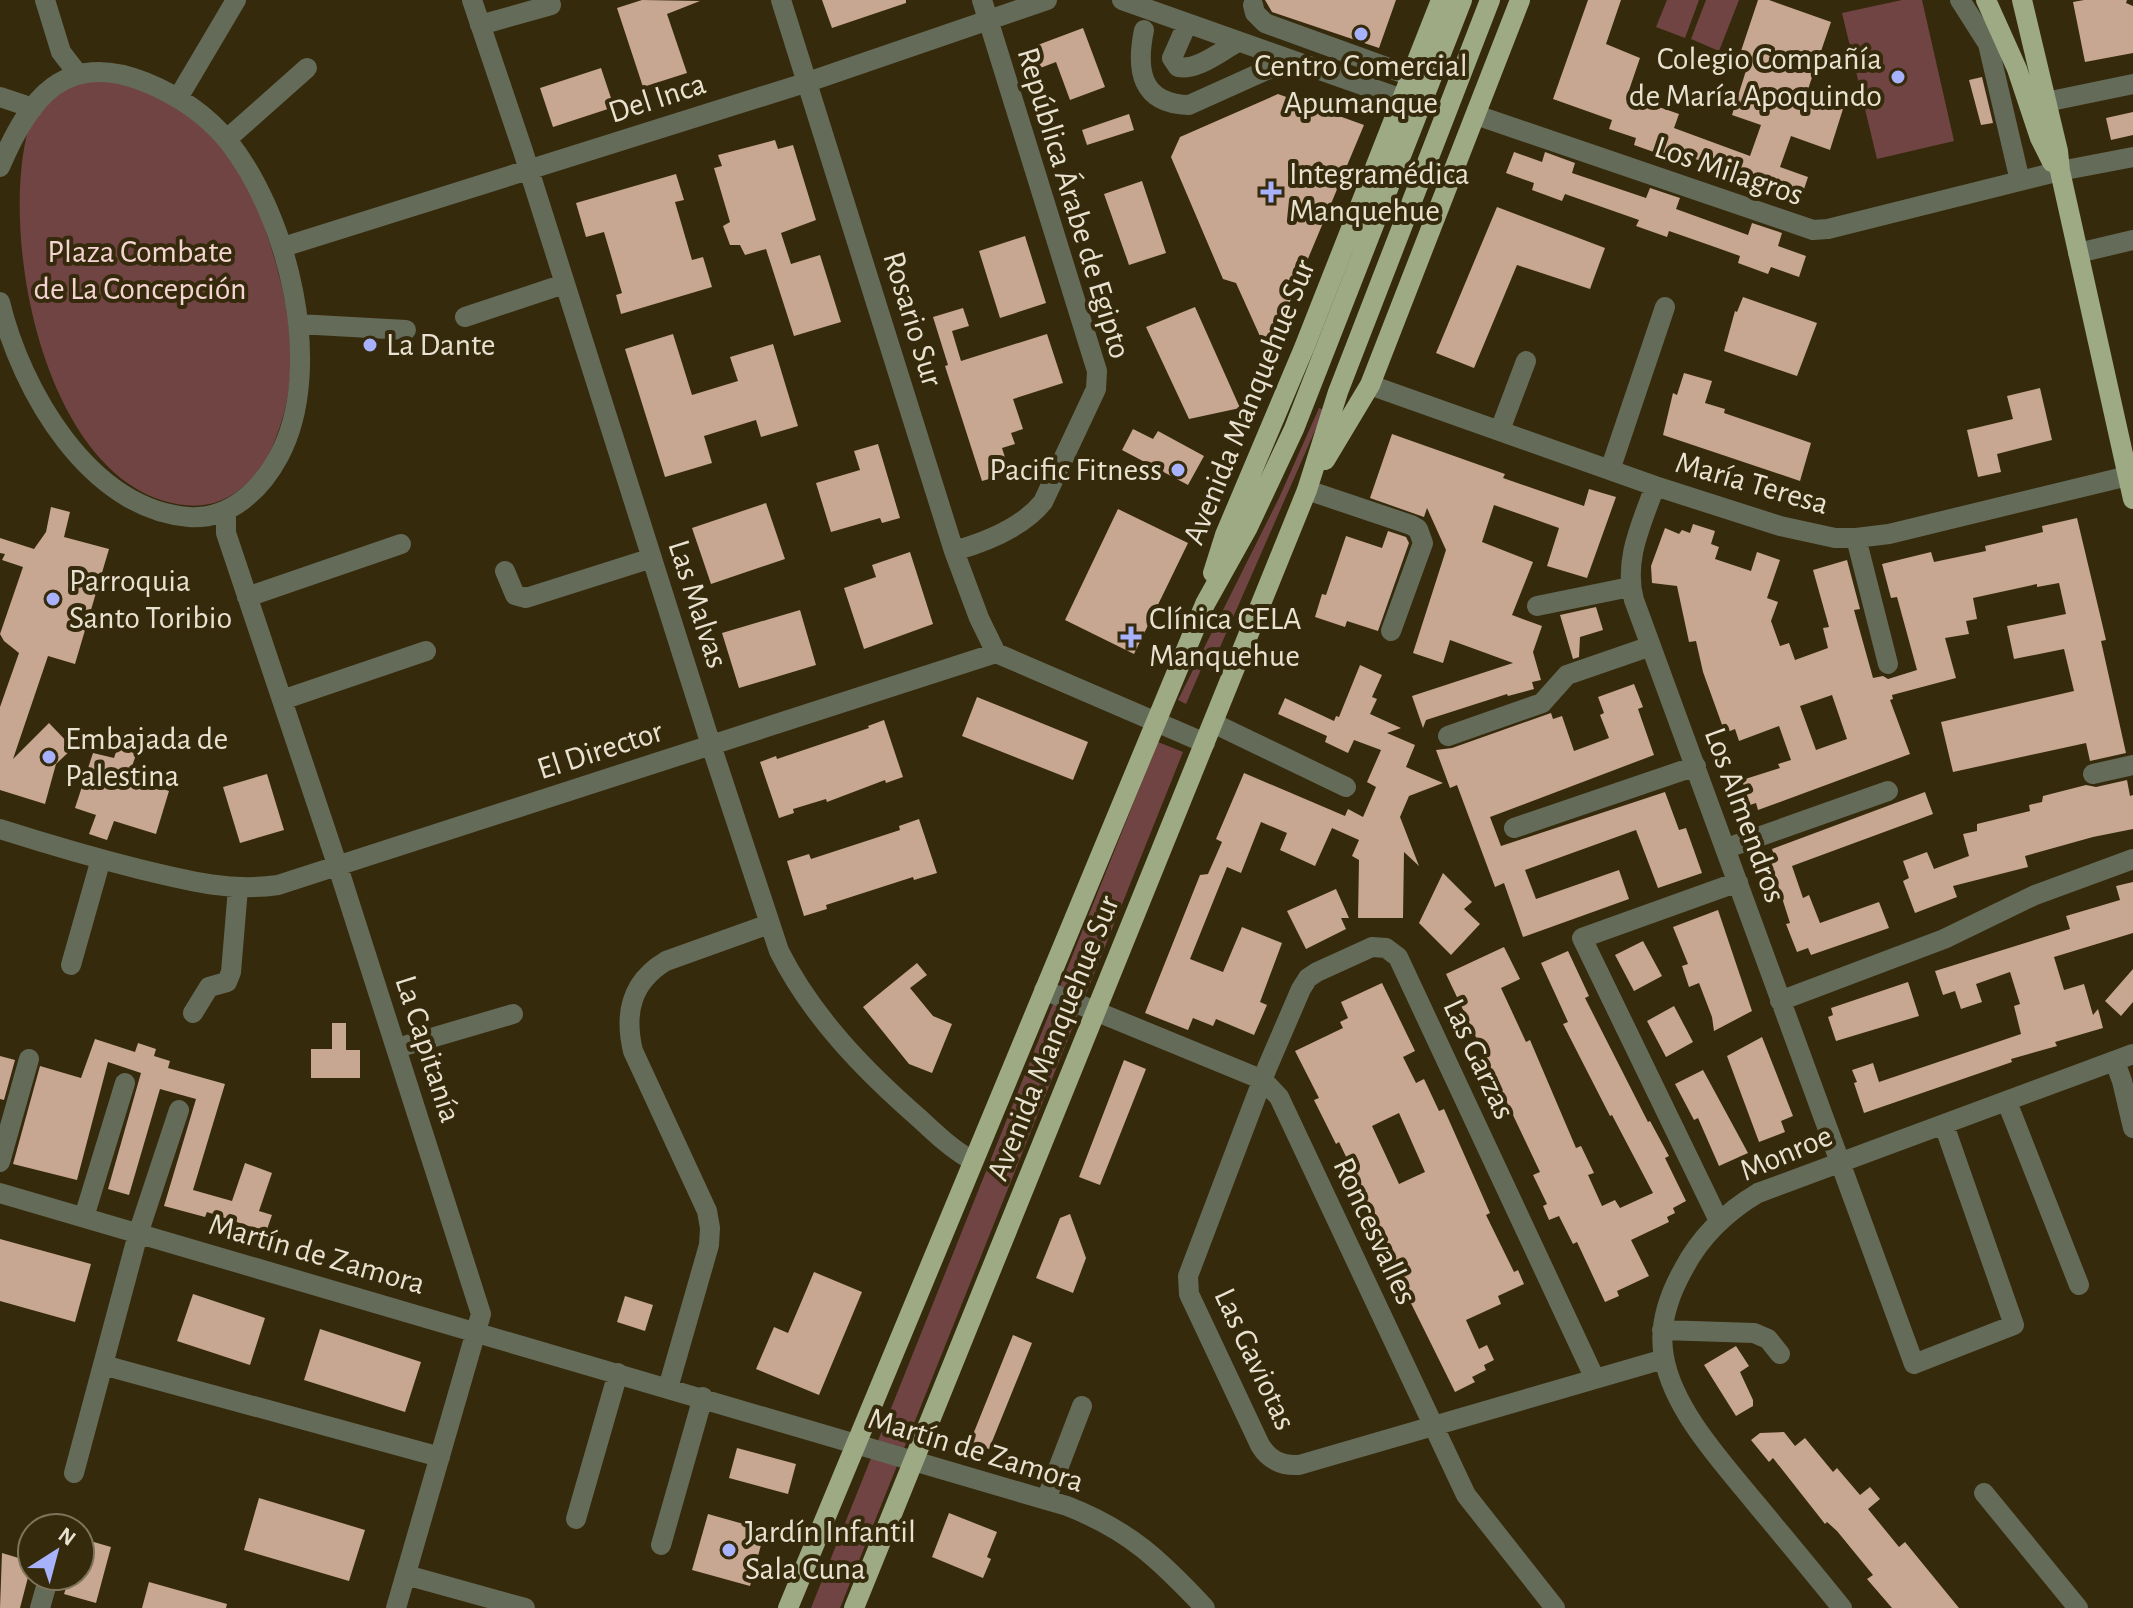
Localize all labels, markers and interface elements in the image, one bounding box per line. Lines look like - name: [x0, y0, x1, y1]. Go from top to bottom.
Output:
- marker: Centro Comercial Apumanque: [1352, 25, 1370, 43]
- street label: República Árabe de Egipto: [1011, 43, 1139, 362]
- place label: Colegio Compañía de María Apoquindo: [1629, 43, 1882, 112]
- place label: Centro Comercial Apumanque: [1254, 50, 1468, 119]
- street label: Del Inca: [604, 67, 710, 129]
- marker: Colegio Compañía de María Apoquindo: [1889, 68, 1907, 86]
- street label: Los Milagros: [1651, 131, 1807, 211]
- place label: Integramédica Manquehue: [1289, 158, 1469, 227]
- marker: Integramédica Manquehue: [1260, 181, 1282, 203]
- park label: Plaza Combate de La Concepción: [33, 236, 247, 305]
- street label: Rosario Sur: [877, 248, 949, 391]
- street label: Avenida Manquehue Sur: [1177, 254, 1321, 549]
- place label: La Dante: [386, 329, 496, 361]
- marker: La Dante: [361, 336, 379, 354]
- street label: María Teresa: [1672, 446, 1832, 520]
- place label: Pacific Fitness: [989, 454, 1162, 486]
- marker: Pacific Fitness: [1169, 461, 1187, 479]
- street label: Las Malvas: [662, 536, 734, 672]
- place label: Parroquia Santo Toribio: [69, 565, 232, 634]
- marker: Parroquia Santo Toribio: [44, 590, 62, 608]
- place label: Clínica CELA Manquehue: [1149, 603, 1301, 672]
- marker: Clínica CELA Manquehue: [1120, 626, 1142, 648]
- street label: El Director: [533, 715, 667, 785]
- place label: Embajada de Palestina: [65, 723, 228, 792]
- street label: Los Almendros: [1699, 723, 1791, 907]
- marker: Embajada de Palestina: [40, 748, 58, 766]
- street label: Avenida Manquehue Sur: [981, 890, 1125, 1185]
- street label: La Capitanía: [389, 972, 467, 1126]
- street label: Las Garzas: [1437, 994, 1521, 1124]
- street label: Monroe: [1735, 1119, 1837, 1187]
- street label: Roncesvalles: [1327, 1153, 1423, 1309]
- street label: Martín de Zamora: [205, 1208, 429, 1300]
- street label: Las Gaviotas: [1208, 1283, 1302, 1435]
- street label: Martín de Zamora: [865, 1402, 1087, 1498]
- north arrow: [16, 1512, 96, 1592]
- place label: Jardín Infantil Sala Cuna: [745, 1516, 916, 1585]
- text: N: [55, 1523, 80, 1550]
- marker: Jardín Infantil Sala Cuna: [720, 1541, 738, 1559]

